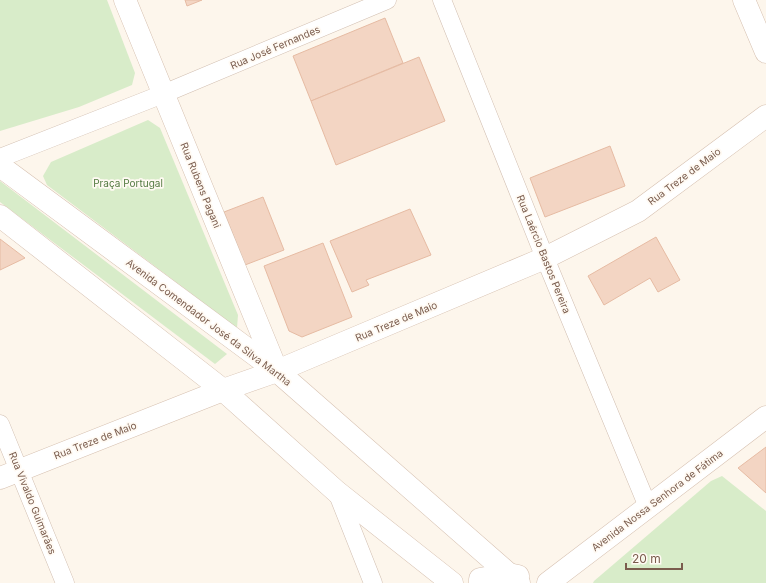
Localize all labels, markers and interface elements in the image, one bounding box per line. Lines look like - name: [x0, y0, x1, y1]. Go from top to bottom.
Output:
- street label: Rua José Fernandes: [228, 23, 322, 71]
- street label: Rua Rubens Pagani: [178, 140, 224, 230]
- street label: Rua Treze de Maio: [645, 145, 723, 207]
- park label: Praça Portugal: [93, 177, 163, 189]
- street label: Rua Laércio Bastos Pereira: [515, 193, 573, 315]
- street label: Avenida Comendador José da Silva Martha: [124, 256, 294, 388]
- street label: Rua Treze de Maio: [353, 298, 439, 344]
- street label: Rua Treze de Maio: [52, 419, 138, 461]
- street label: Avenida Nossa Senhora de Fátima: [589, 447, 725, 553]
- street label: Rua Vivaldo Guimarães: [7, 450, 59, 556]
- scale bar: [626, 545, 682, 571]
- text: 20 m: [632, 551, 661, 566]

